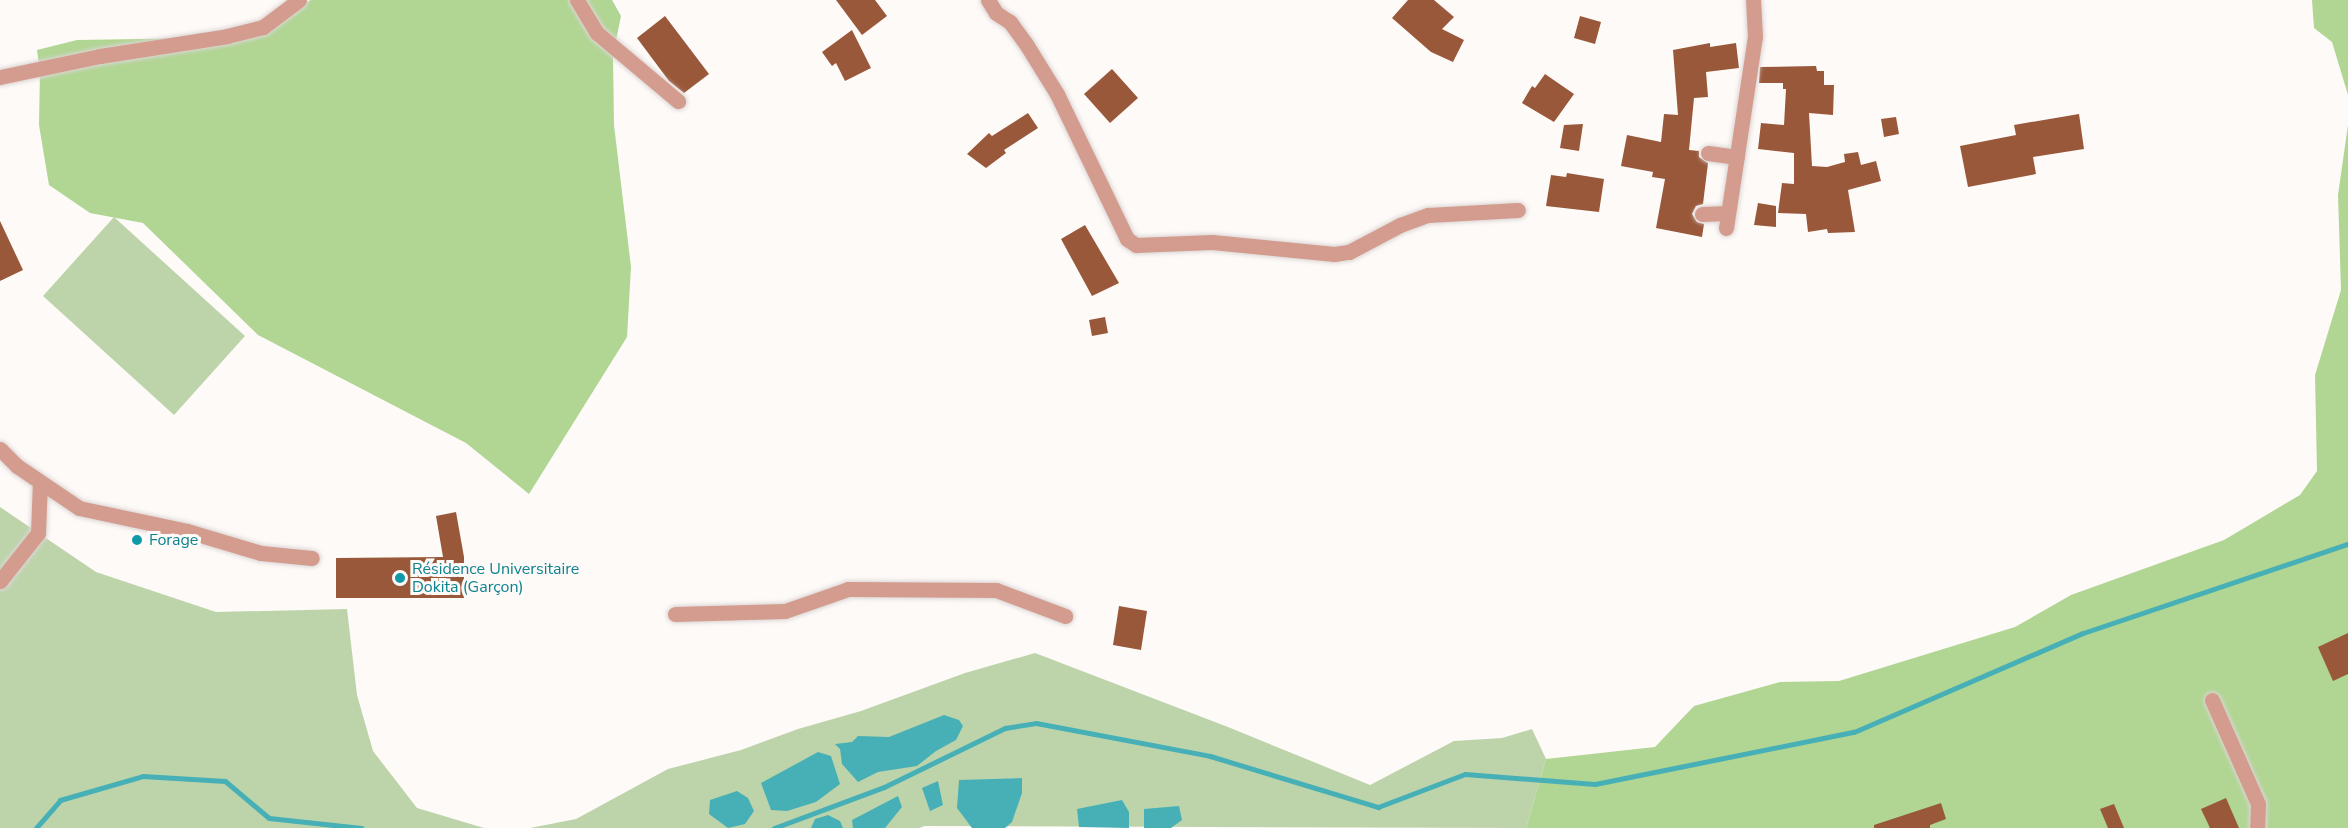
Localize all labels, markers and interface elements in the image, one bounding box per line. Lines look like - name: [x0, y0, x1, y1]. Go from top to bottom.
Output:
- place label: Forage: [149, 530, 198, 550]
- marker: Forage: [130, 533, 144, 547]
- place label: Résidence Universitaire Dokita (Garçon): [412, 559, 579, 597]
- marker: Résidence Universitaire Dokita (Garçon): [393, 571, 407, 585]

